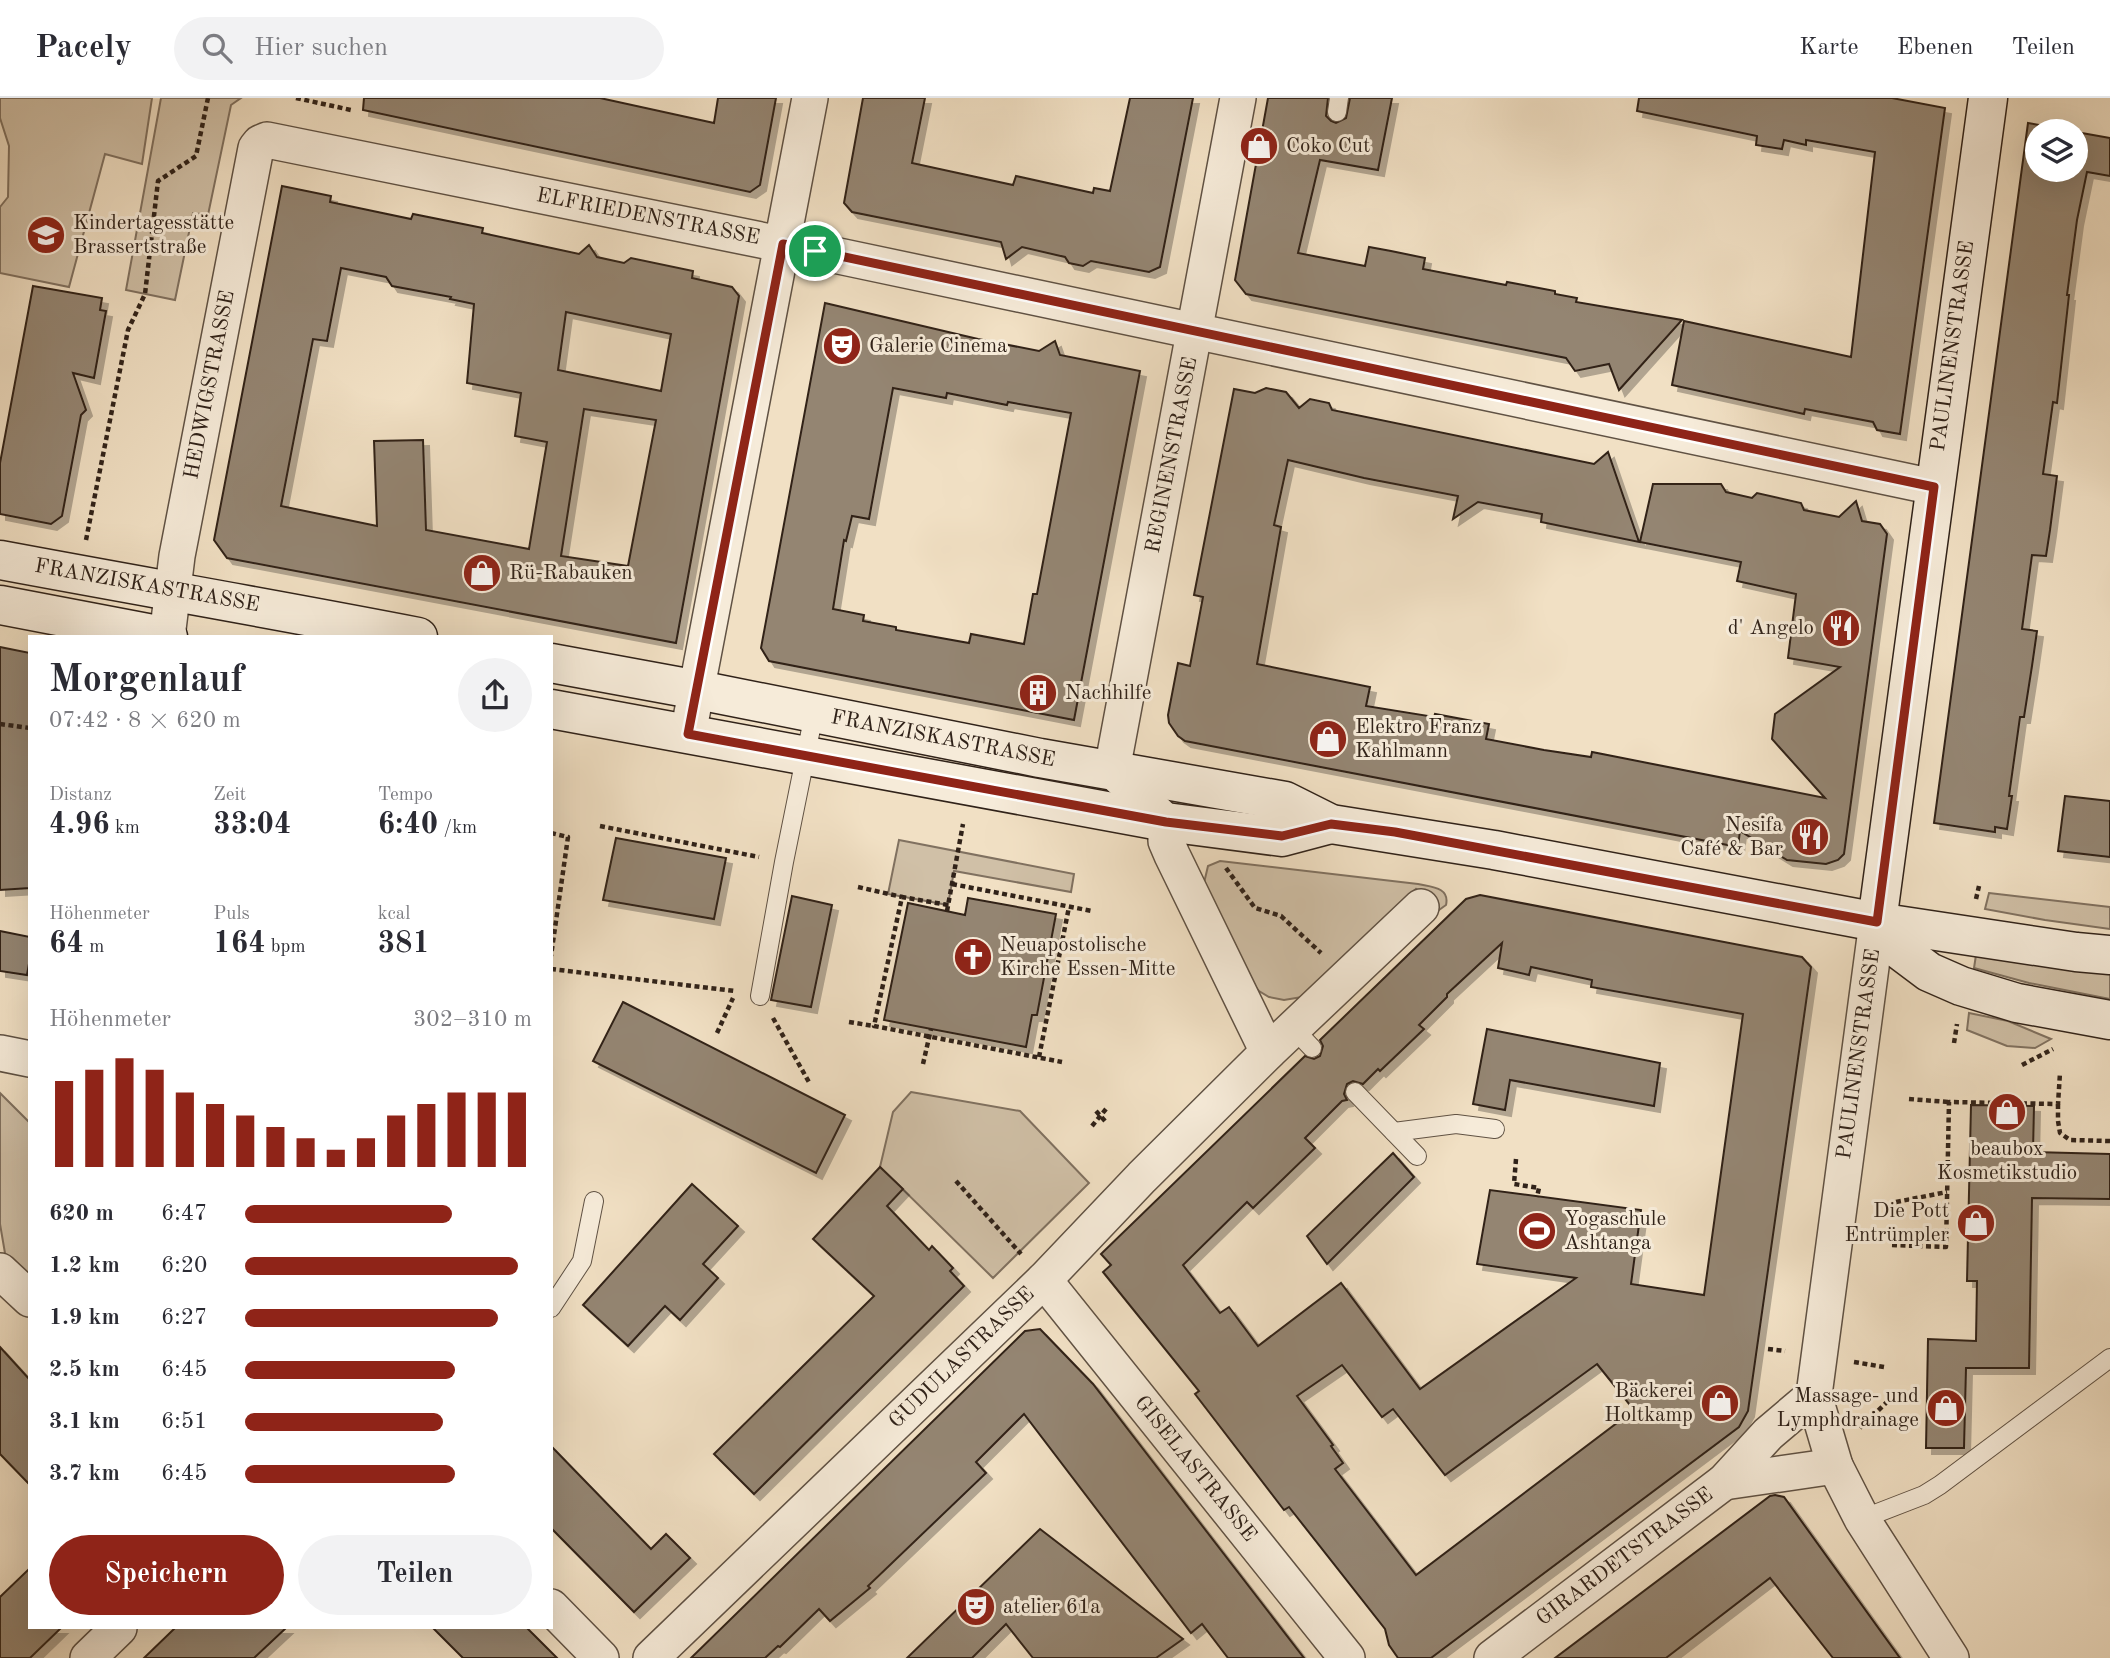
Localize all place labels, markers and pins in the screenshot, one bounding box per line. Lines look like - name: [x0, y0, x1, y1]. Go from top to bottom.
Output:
- shop icon: Coko Cut: [1238, 125, 1280, 167]
- place label: Coko Cut: [1286, 136, 1370, 157]
- place label: Kindertagesstätte Brassertstraße: [73, 213, 234, 258]
- school or university icon: Kindertagesstätte Brassertstraße: [25, 214, 67, 256]
- pin: [785, 221, 845, 281]
- theatre icon: Galerie Cinema: [821, 325, 863, 367]
- place label: Galerie Cinema: [869, 336, 1007, 357]
- shop icon: Rü-Rabauken: [461, 552, 503, 594]
- place label: Rü-Rabauken: [509, 563, 633, 584]
- restaurant icon: d' Angelo: [1820, 607, 1862, 649]
- place label: d' Angelo: [1728, 618, 1814, 639]
- building icon: Nachhilfe: [1017, 672, 1059, 714]
- place label: Nachhilfe: [1065, 683, 1151, 704]
- place label: Elektro Franz Kahlmann: [1355, 717, 1482, 762]
- shop icon: Elektro Franz Kahlmann: [1307, 718, 1349, 760]
- place label: Nesifa Café & Bar: [1680, 815, 1783, 860]
- restaurant icon: Nesifa Café & Bar: [1789, 816, 1831, 858]
- place label: Neuapostolische Kirche Essen-Mitte: [1000, 935, 1175, 980]
- church icon: Neuapostolische Kirche Essen-Mitte: [952, 936, 994, 978]
- shop icon: beaubox Kosmetikstudio: [1986, 1091, 2028, 1133]
- place label: beaubox Kosmetikstudio: [1937, 1139, 2077, 1184]
- place label: Die Pott Entrümpler: [1845, 1201, 1949, 1246]
- shop icon: Die Pott Entrümpler: [1955, 1202, 1997, 1244]
- place label: Yogaschule Ashtanga: [1564, 1209, 1666, 1254]
- sports icon: Yogaschule Ashtanga: [1516, 1210, 1558, 1252]
- place label: Bäckerei Holtkamp: [1604, 1381, 1693, 1426]
- shop icon: Bäckerei Holtkamp: [1699, 1382, 1741, 1424]
- place label: Massage- und Lymphdrainage: [1776, 1386, 1919, 1431]
- shop icon: Massage- und Lymphdrainage: [1925, 1387, 1967, 1429]
- theatre icon: atelier 61a: [955, 1586, 997, 1628]
- place label: atelier 61a: [1003, 1597, 1101, 1618]

